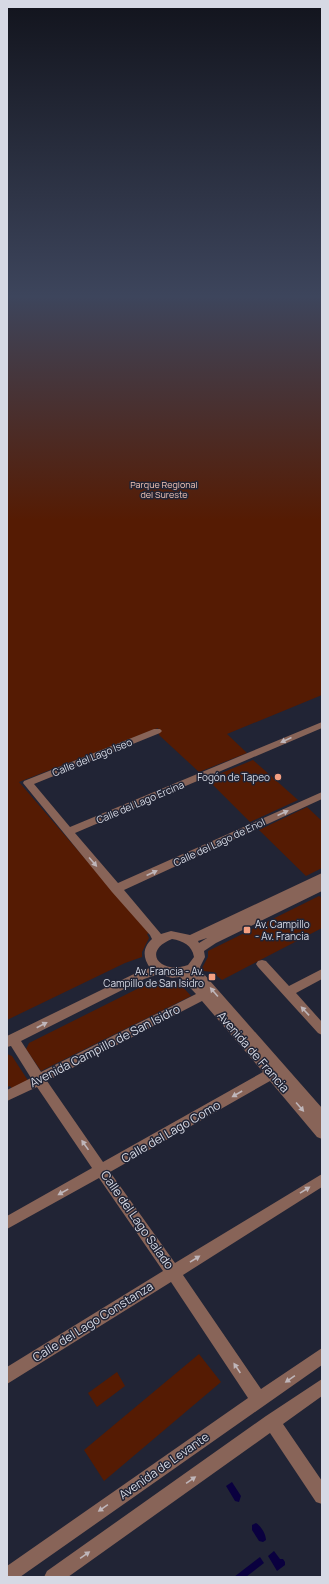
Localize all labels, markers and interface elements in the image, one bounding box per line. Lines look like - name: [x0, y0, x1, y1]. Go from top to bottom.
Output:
- park label: Parque Regional del Sureste: [130, 478, 198, 501]
- street label: Calle del Lago Iseo: [50, 735, 134, 779]
- one-way arrow: [281, 737, 292, 743]
- place label: Fogón de Tapeo: [197, 770, 270, 784]
- marker: Fogón de Tapeo: [273, 772, 283, 782]
- street label: Calle del Lago Ercina: [94, 777, 186, 827]
- one-way arrow: [277, 809, 289, 815]
- street label: Calle del Lago de Enol: [171, 815, 267, 869]
- one-way arrow: [89, 856, 98, 867]
- one-way arrow: [146, 870, 158, 876]
- place label: Av. Campillo - Av. Francia: [255, 917, 310, 943]
- marker: Av. Campillo - Av. Francia: [242, 925, 252, 935]
- place label: Av. Francia - Av. Campillo de San Isidro: [103, 964, 204, 990]
- marker: Av. Francia - Av. Campillo de San Isidro: [207, 972, 217, 982]
- one-way arrow: [209, 987, 218, 997]
- street label: Avenida Campillo de San Isidro: [27, 1000, 183, 1091]
- one-way arrow: [300, 1006, 309, 1016]
- street label: Avenida de Francia: [213, 1008, 293, 1096]
- one-way arrow: [36, 1022, 48, 1028]
- one-way arrow: [231, 1090, 243, 1097]
- street label: Calle del Lago Como: [118, 1096, 223, 1167]
- one-way arrow: [295, 1103, 304, 1112]
- one-way arrow: [81, 1140, 89, 1150]
- street label: Calle del Lago Salado: [97, 1167, 178, 1272]
- one-way arrow: [299, 1187, 311, 1194]
- one-way arrow: [57, 1189, 69, 1196]
- one-way arrow: [189, 1256, 201, 1263]
- street label: Calle del Lago Constanza: [29, 1277, 156, 1366]
- one-way arrow: [233, 1363, 241, 1374]
- one-way arrow: [285, 1375, 295, 1383]
- street label: Avenida de Levante: [115, 1428, 212, 1503]
- one-way arrow: [186, 1476, 196, 1484]
- one-way arrow: [97, 1504, 108, 1512]
- one-way arrow: [79, 1551, 90, 1559]

